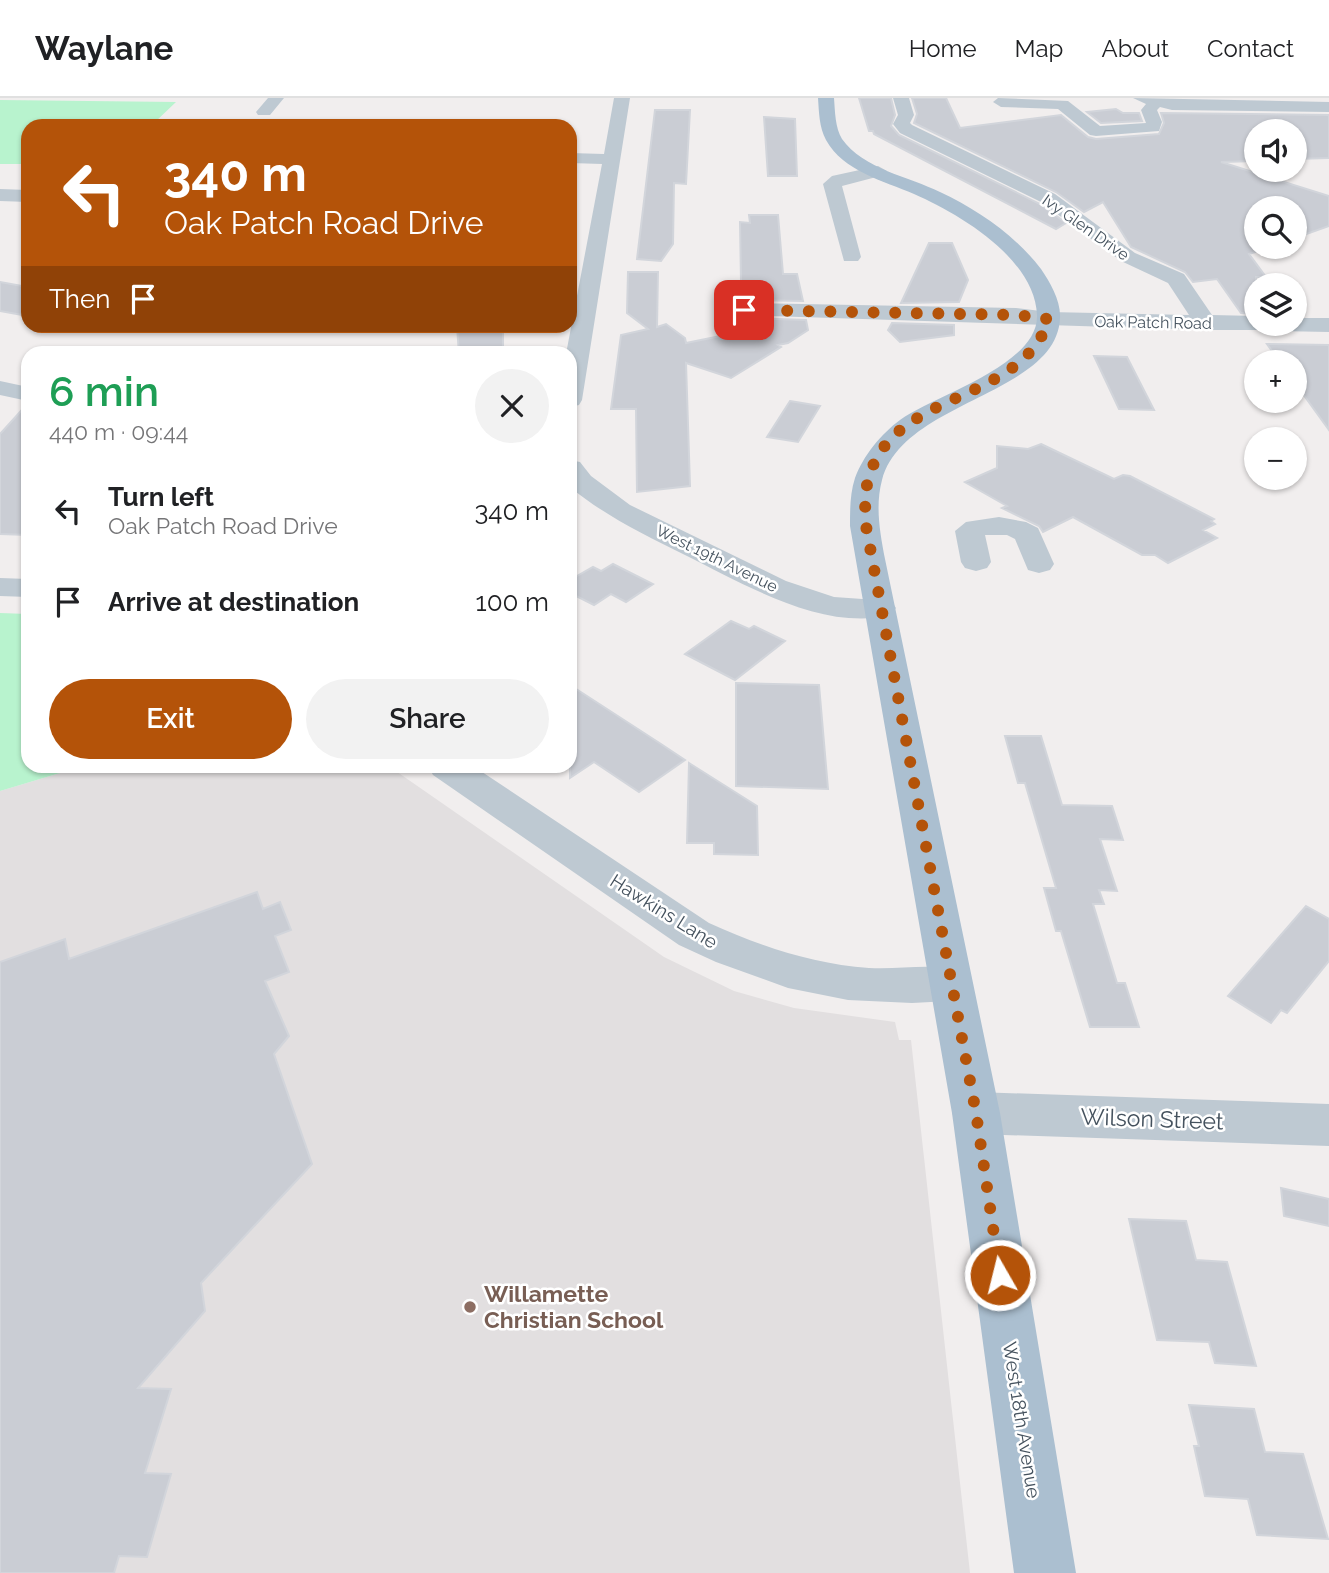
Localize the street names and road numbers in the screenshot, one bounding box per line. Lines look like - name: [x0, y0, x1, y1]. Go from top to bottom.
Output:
- street label: Ivy Glen Drive: [1039, 190, 1133, 264]
- street label: Oak Patch Road: [1094, 312, 1212, 333]
- street label: West 19th Avenue: [653, 521, 781, 596]
- street label: Hawkins Lane: [606, 869, 722, 953]
- street label: Wilson Street: [1080, 1103, 1224, 1135]
- street label: West 18th Avenue: [999, 1340, 1045, 1500]

